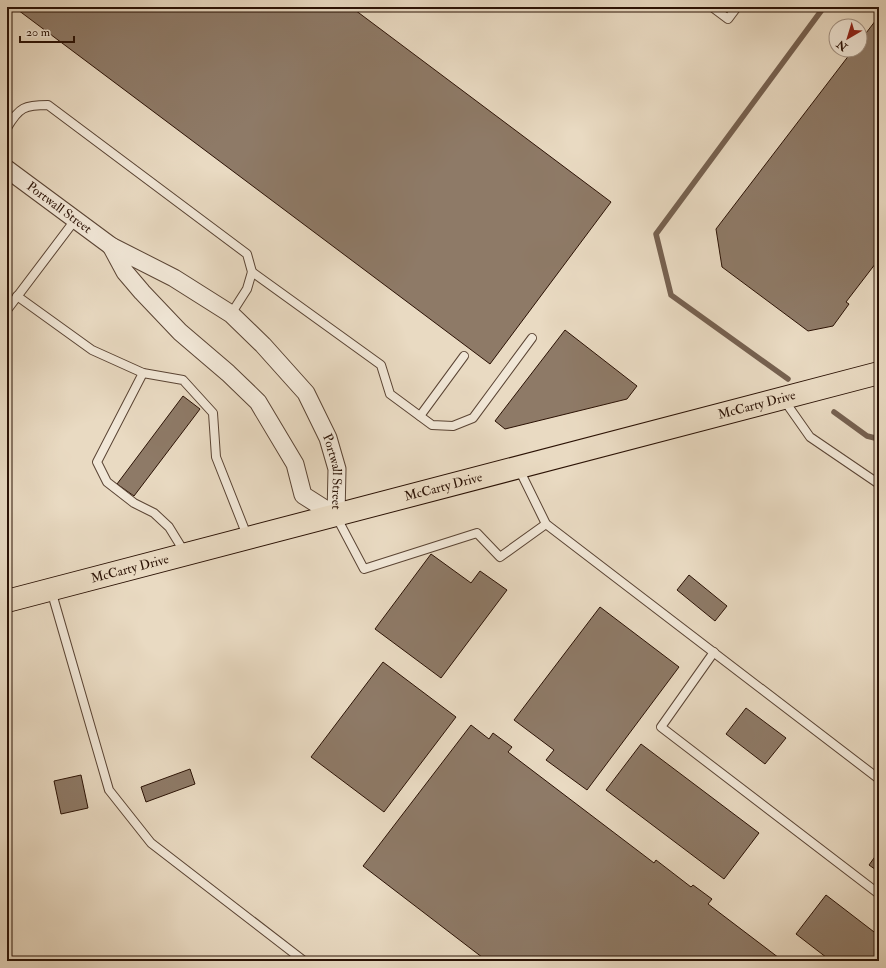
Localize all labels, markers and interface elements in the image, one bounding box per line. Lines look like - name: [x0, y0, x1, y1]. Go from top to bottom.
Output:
- scale bar: [20, 18, 74, 44]
- north arrow: [828, 18, 868, 58]
- text: 20 m: [26, 25, 51, 40]
- text: N: [833, 37, 851, 54]
- street label: Portwall Street: [24, 178, 95, 237]
- street label: McCarty Drive: [716, 387, 798, 423]
- street label: Portwall Street: [319, 431, 345, 510]
- street label: McCarty Drive: [403, 469, 484, 505]
- street label: McCarty Drive: [89, 551, 171, 587]

